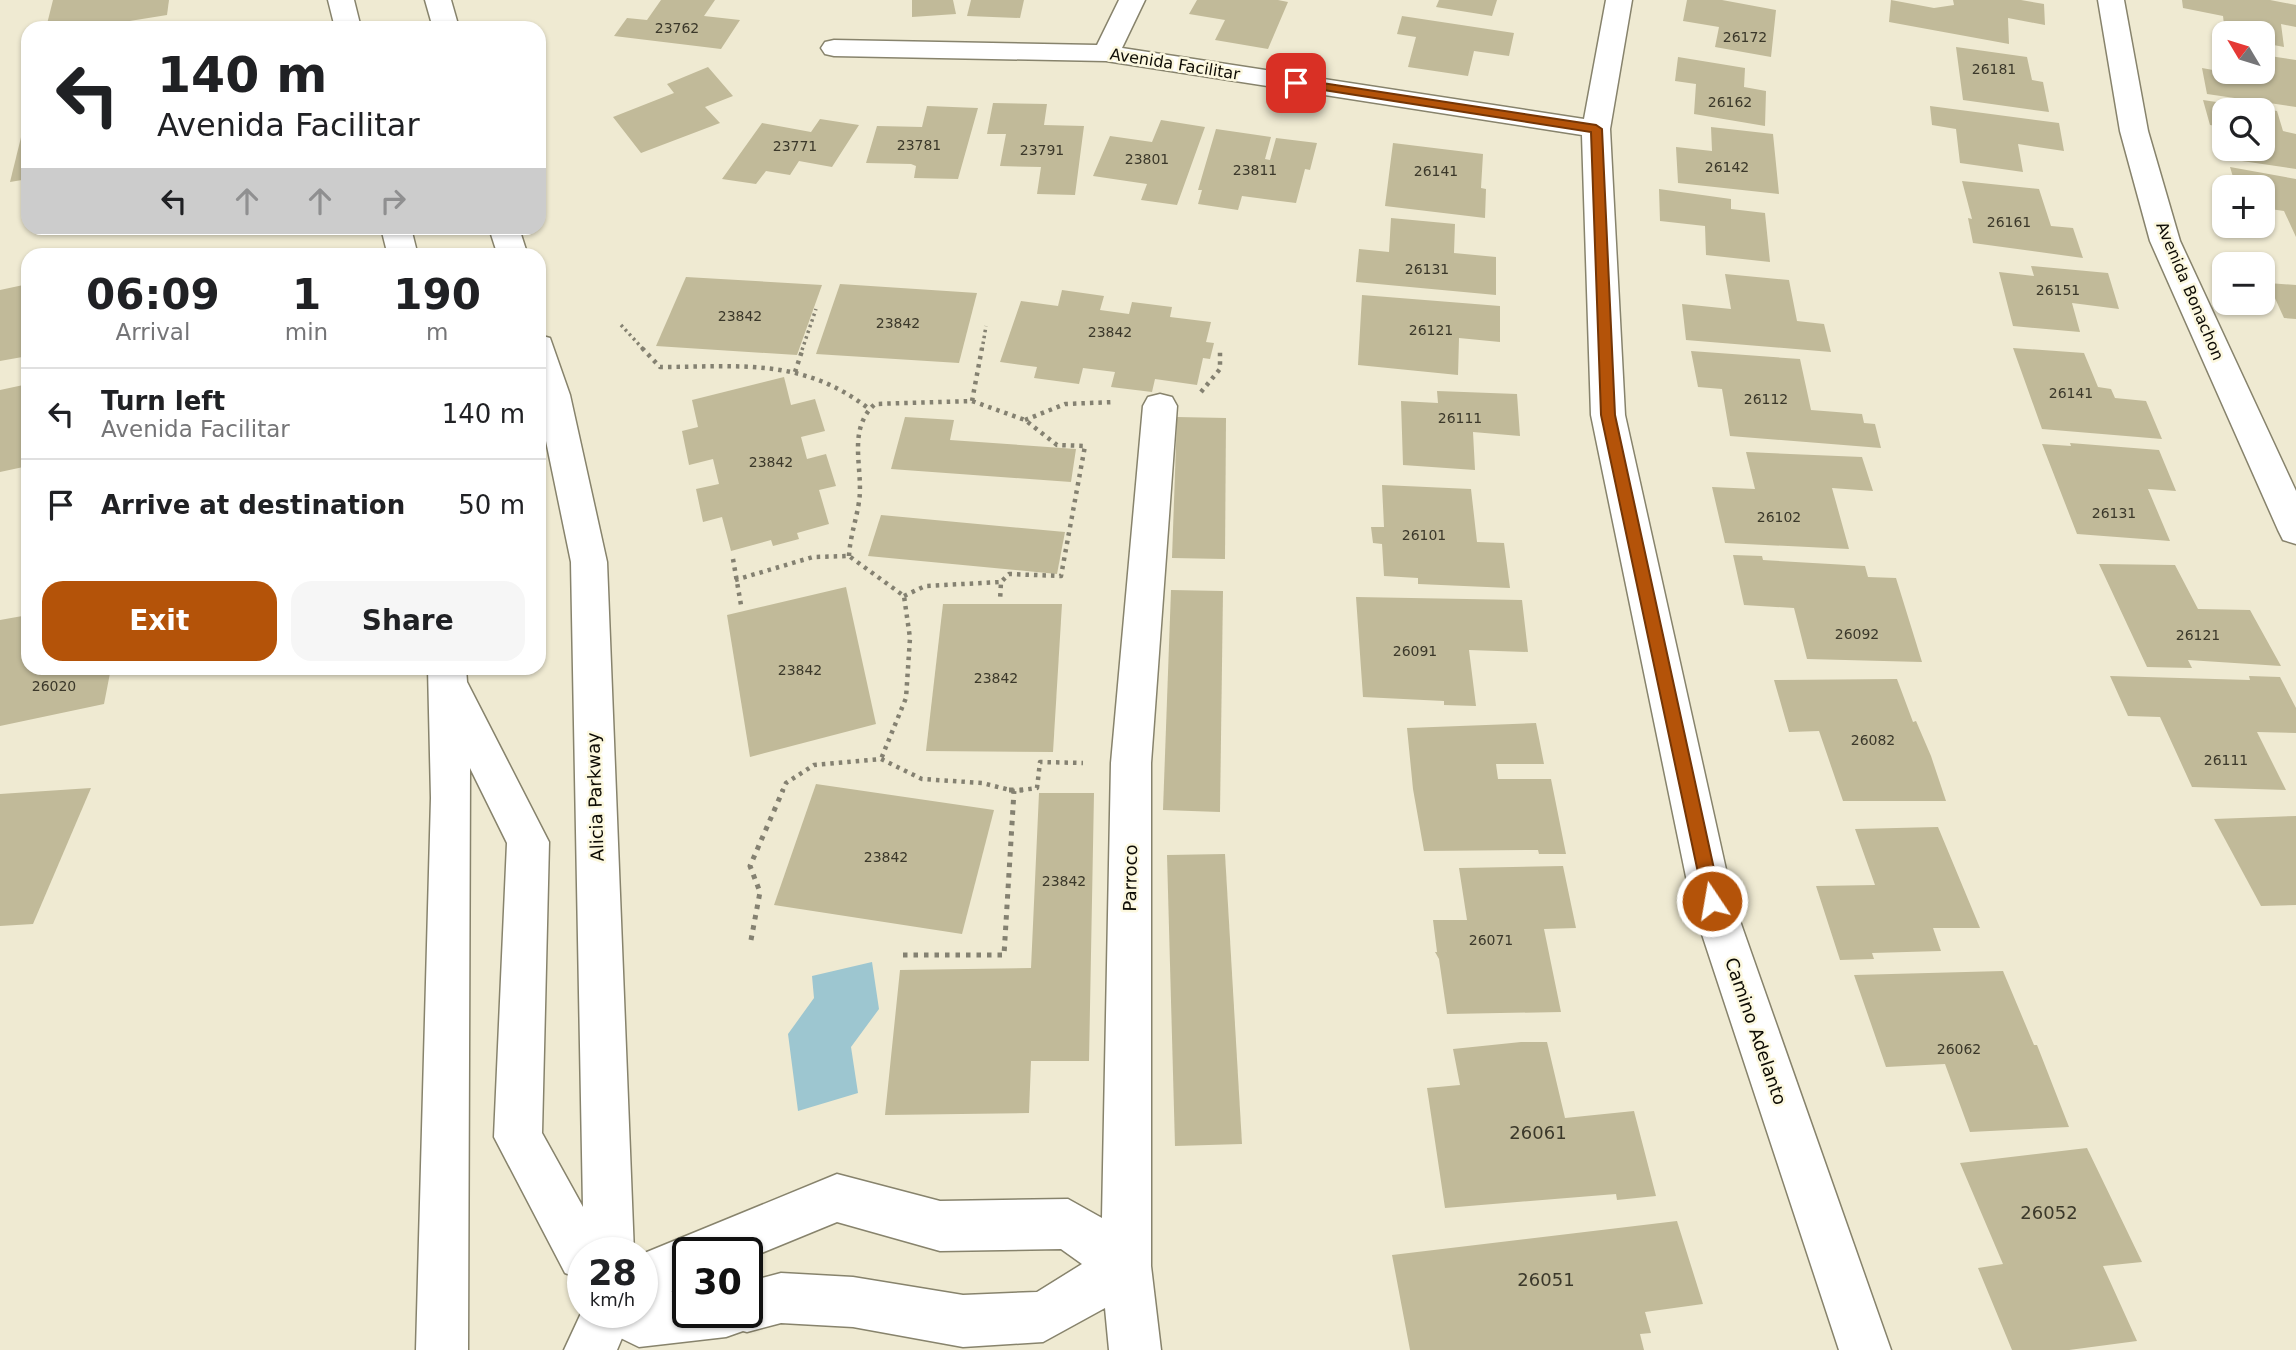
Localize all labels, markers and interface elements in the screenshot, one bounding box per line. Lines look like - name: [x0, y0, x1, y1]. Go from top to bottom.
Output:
- house number: 23762: [655, 20, 699, 36]
- north arrow: [2212, 21, 2275, 84]
- map controls: [2212, 21, 2275, 315]
- house number: 26172: [1723, 29, 1767, 45]
- street label: Avenida Facilitar: [1109, 44, 1242, 84]
- text: 140 m: [157, 47, 327, 104]
- icon: left: [42, 49, 133, 140]
- pin: [1266, 53, 1326, 113]
- house number: 26181: [1972, 61, 2016, 77]
- icon: arrive: [1277, 64, 1315, 102]
- house number: 26162: [1708, 94, 1752, 110]
- button: search: [2212, 98, 2275, 161]
- text: Avenida Facilitar: [157, 106, 420, 144]
- house number: 23781: [897, 137, 941, 153]
- house number: 23771: [773, 138, 817, 154]
- house number: 23791: [1020, 142, 1064, 158]
- house number: 23801: [1125, 151, 1169, 167]
- house number: 26142: [1705, 159, 1749, 175]
- house number: 23811: [1233, 162, 1277, 178]
- house number: 26141: [1414, 163, 1458, 179]
- button: +: [2212, 175, 2275, 238]
- icon: left: [155, 182, 193, 220]
- icon: ahead: [228, 182, 266, 220]
- icon: ahead: [301, 182, 339, 220]
- icon: right: [374, 182, 412, 220]
- house number: 26161: [1987, 214, 2031, 230]
- street label: Avenida Bonachon: [2152, 219, 2228, 363]
- button: −: [2212, 252, 2275, 315]
- house number: 26131: [1405, 261, 1449, 277]
- text: 06:09: [86, 270, 220, 319]
- text: 1: [292, 270, 321, 319]
- text: 190: [393, 270, 481, 319]
- house number: 26151: [2036, 282, 2080, 298]
- house number: 23842: [718, 308, 762, 324]
- house number: 23842: [876, 315, 920, 331]
- text: Arrival: [116, 319, 190, 345]
- text: min: [285, 319, 328, 345]
- text: m: [426, 319, 448, 345]
- house number: 26121: [1409, 322, 1453, 338]
- house number: 23842: [1088, 324, 1132, 340]
- house number: 26141: [2049, 385, 2093, 401]
- text: Turn left: [101, 386, 225, 416]
- house number: 26112: [1744, 391, 1788, 407]
- icon: left: [42, 395, 80, 433]
- text: 140 m: [442, 399, 525, 429]
- house number: 26111: [1438, 410, 1482, 426]
- text: Avenida Facilitar: [101, 416, 290, 442]
- house number: 23842: [749, 454, 793, 470]
- icon: arrive: [42, 486, 80, 524]
- text: Arrive at destination: [101, 490, 405, 520]
- text: 50 m: [458, 490, 525, 520]
- house number: 26131: [2092, 505, 2136, 521]
- house number: 26102: [1757, 509, 1801, 525]
- house number: 26101: [1402, 527, 1446, 543]
- button: Exit: [42, 581, 277, 661]
- button: Share: [291, 581, 525, 661]
- house number: 26092: [1835, 626, 1879, 642]
- house number: 26121: [2176, 627, 2220, 643]
- house number: 26091: [1393, 643, 1437, 659]
- house number: 23842: [778, 662, 822, 678]
- house number: 23842: [974, 670, 1018, 686]
- house number: 26020: [32, 678, 76, 694]
- street label: Alicia Parkway: [582, 732, 608, 862]
- house number: 26082: [1851, 732, 1895, 748]
- house number: 26111: [2204, 752, 2248, 768]
- street label: Parroco: [1119, 844, 1141, 912]
- house number: 23842: [864, 849, 908, 865]
- position arrow: [1675, 864, 1749, 938]
- house number: 23842: [1042, 873, 1086, 889]
- house number: 26071: [1469, 932, 1513, 948]
- street label: Camino Adelanto: [1721, 955, 1791, 1107]
- house number: 26062: [1937, 1041, 1981, 1057]
- house number: 26061: [1509, 1122, 1567, 1143]
- house number: 26052: [2020, 1202, 2078, 1223]
- speed limit sign: 30: [672, 1237, 763, 1328]
- text: 28: [588, 1253, 637, 1293]
- house number: 26051: [1517, 1269, 1575, 1290]
- text: km/h: [590, 1289, 635, 1310]

